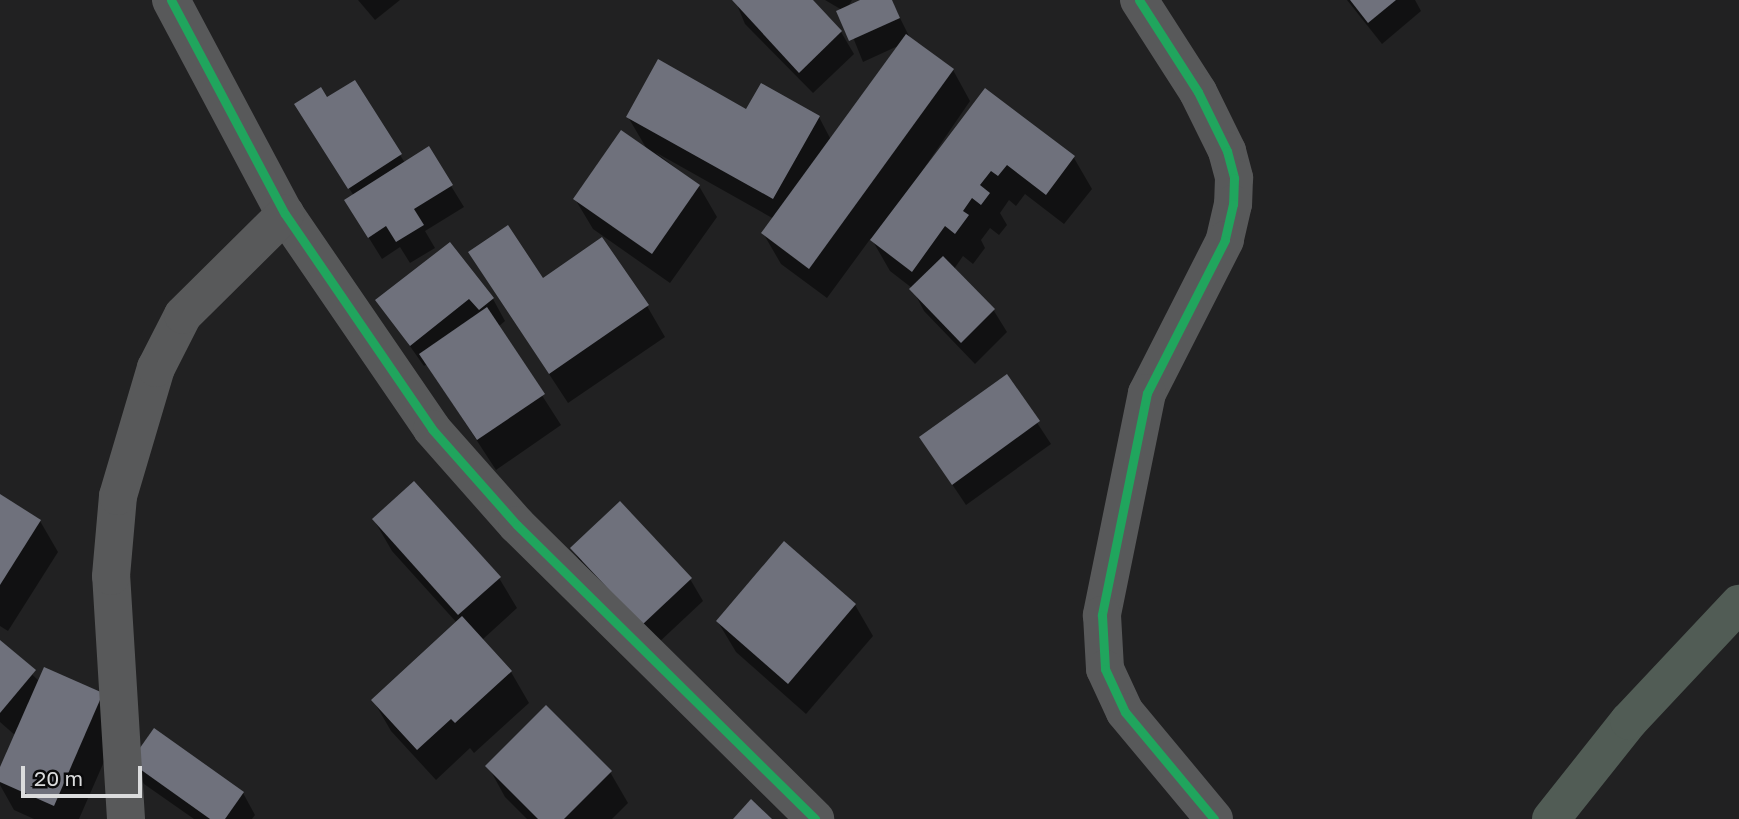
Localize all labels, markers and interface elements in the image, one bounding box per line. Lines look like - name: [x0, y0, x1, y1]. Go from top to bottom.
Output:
- scale bar: [24, 752, 145, 796]
- text: 20 m: [34, 765, 83, 791]

